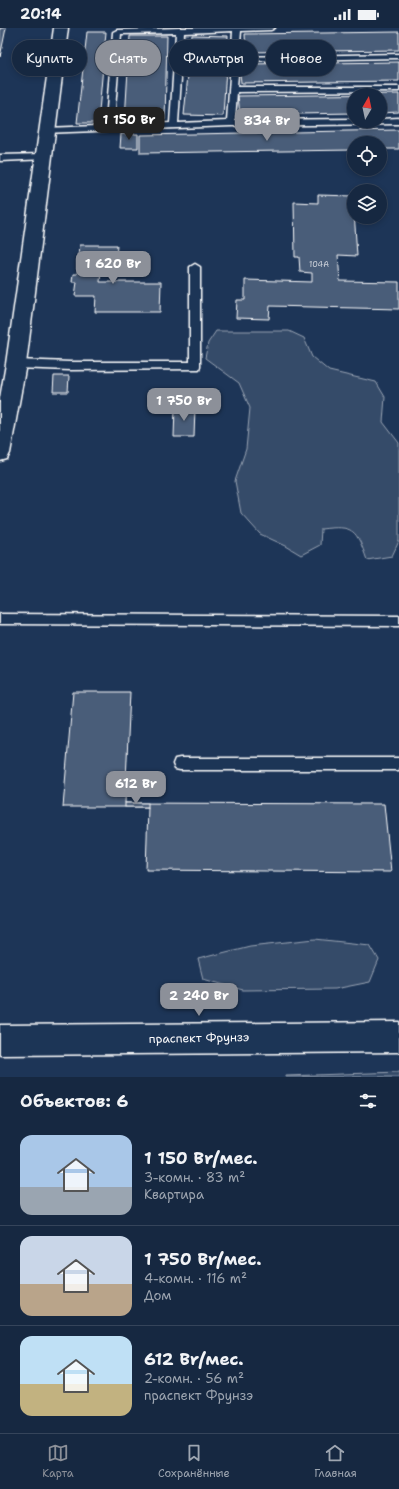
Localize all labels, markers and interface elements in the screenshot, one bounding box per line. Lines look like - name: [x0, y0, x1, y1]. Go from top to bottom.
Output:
- text: 20:14: [20, 4, 61, 24]
- chip: Купить: [12, 40, 87, 76]
- chip: Снять: [95, 40, 161, 76]
- chip: Фильтры: [169, 40, 258, 76]
- chip: Новое: [266, 40, 336, 76]
- north arrow: [347, 88, 387, 128]
- map controls: [347, 88, 387, 224]
- pin: 1 150 Br: [88, 107, 170, 141]
- pin: 834 Br: [234, 108, 300, 142]
- text: 1 150 Br: [103, 111, 155, 128]
- text: 834 Br: [244, 112, 290, 129]
- button: locate: [347, 136, 387, 176]
- button: layers: [347, 184, 387, 224]
- pin: 1 620 Br: [72, 251, 154, 285]
- text: 1 620 Br: [85, 255, 141, 272]
- house number: 104А: [309, 259, 329, 270]
- pin: 1 750 Br: [143, 388, 225, 422]
- text: 1 750 Br: [156, 392, 212, 409]
- pin: 612 Br: [103, 771, 169, 805]
- text: 612 Br: [115, 775, 157, 792]
- pin: 2 240 Br: [158, 983, 240, 1017]
- text: 2 240 Br: [169, 987, 229, 1004]
- street label: праспект Фрунзэ: [149, 1029, 249, 1047]
- text: Объектов: 6: [20, 1090, 129, 1112]
- icon: filters: [357, 1090, 379, 1112]
- text: 1 150 Br/мес.: [144, 1147, 258, 1169]
- icon: home: [52, 1151, 100, 1199]
- text: 3-комн. · 83 m²: [144, 1169, 245, 1186]
- text: Квартира: [144, 1186, 204, 1203]
- text: 1 750 Br/мес.: [144, 1248, 261, 1270]
- icon: home: [52, 1252, 100, 1300]
- text: 4-комн. · 116 m²: [144, 1270, 247, 1287]
- text: Дом: [144, 1287, 172, 1304]
- text: 612 Br/мес.: [144, 1348, 243, 1370]
- icon: home: [52, 1352, 100, 1400]
- text: 2-комн. · 56 m²: [144, 1370, 244, 1387]
- text: праспект Фрунзэ: [144, 1387, 253, 1404]
- tab: Карта: [42, 1442, 74, 1481]
- tab: Сохранённые: [158, 1442, 230, 1481]
- tab: Главная: [314, 1442, 357, 1481]

